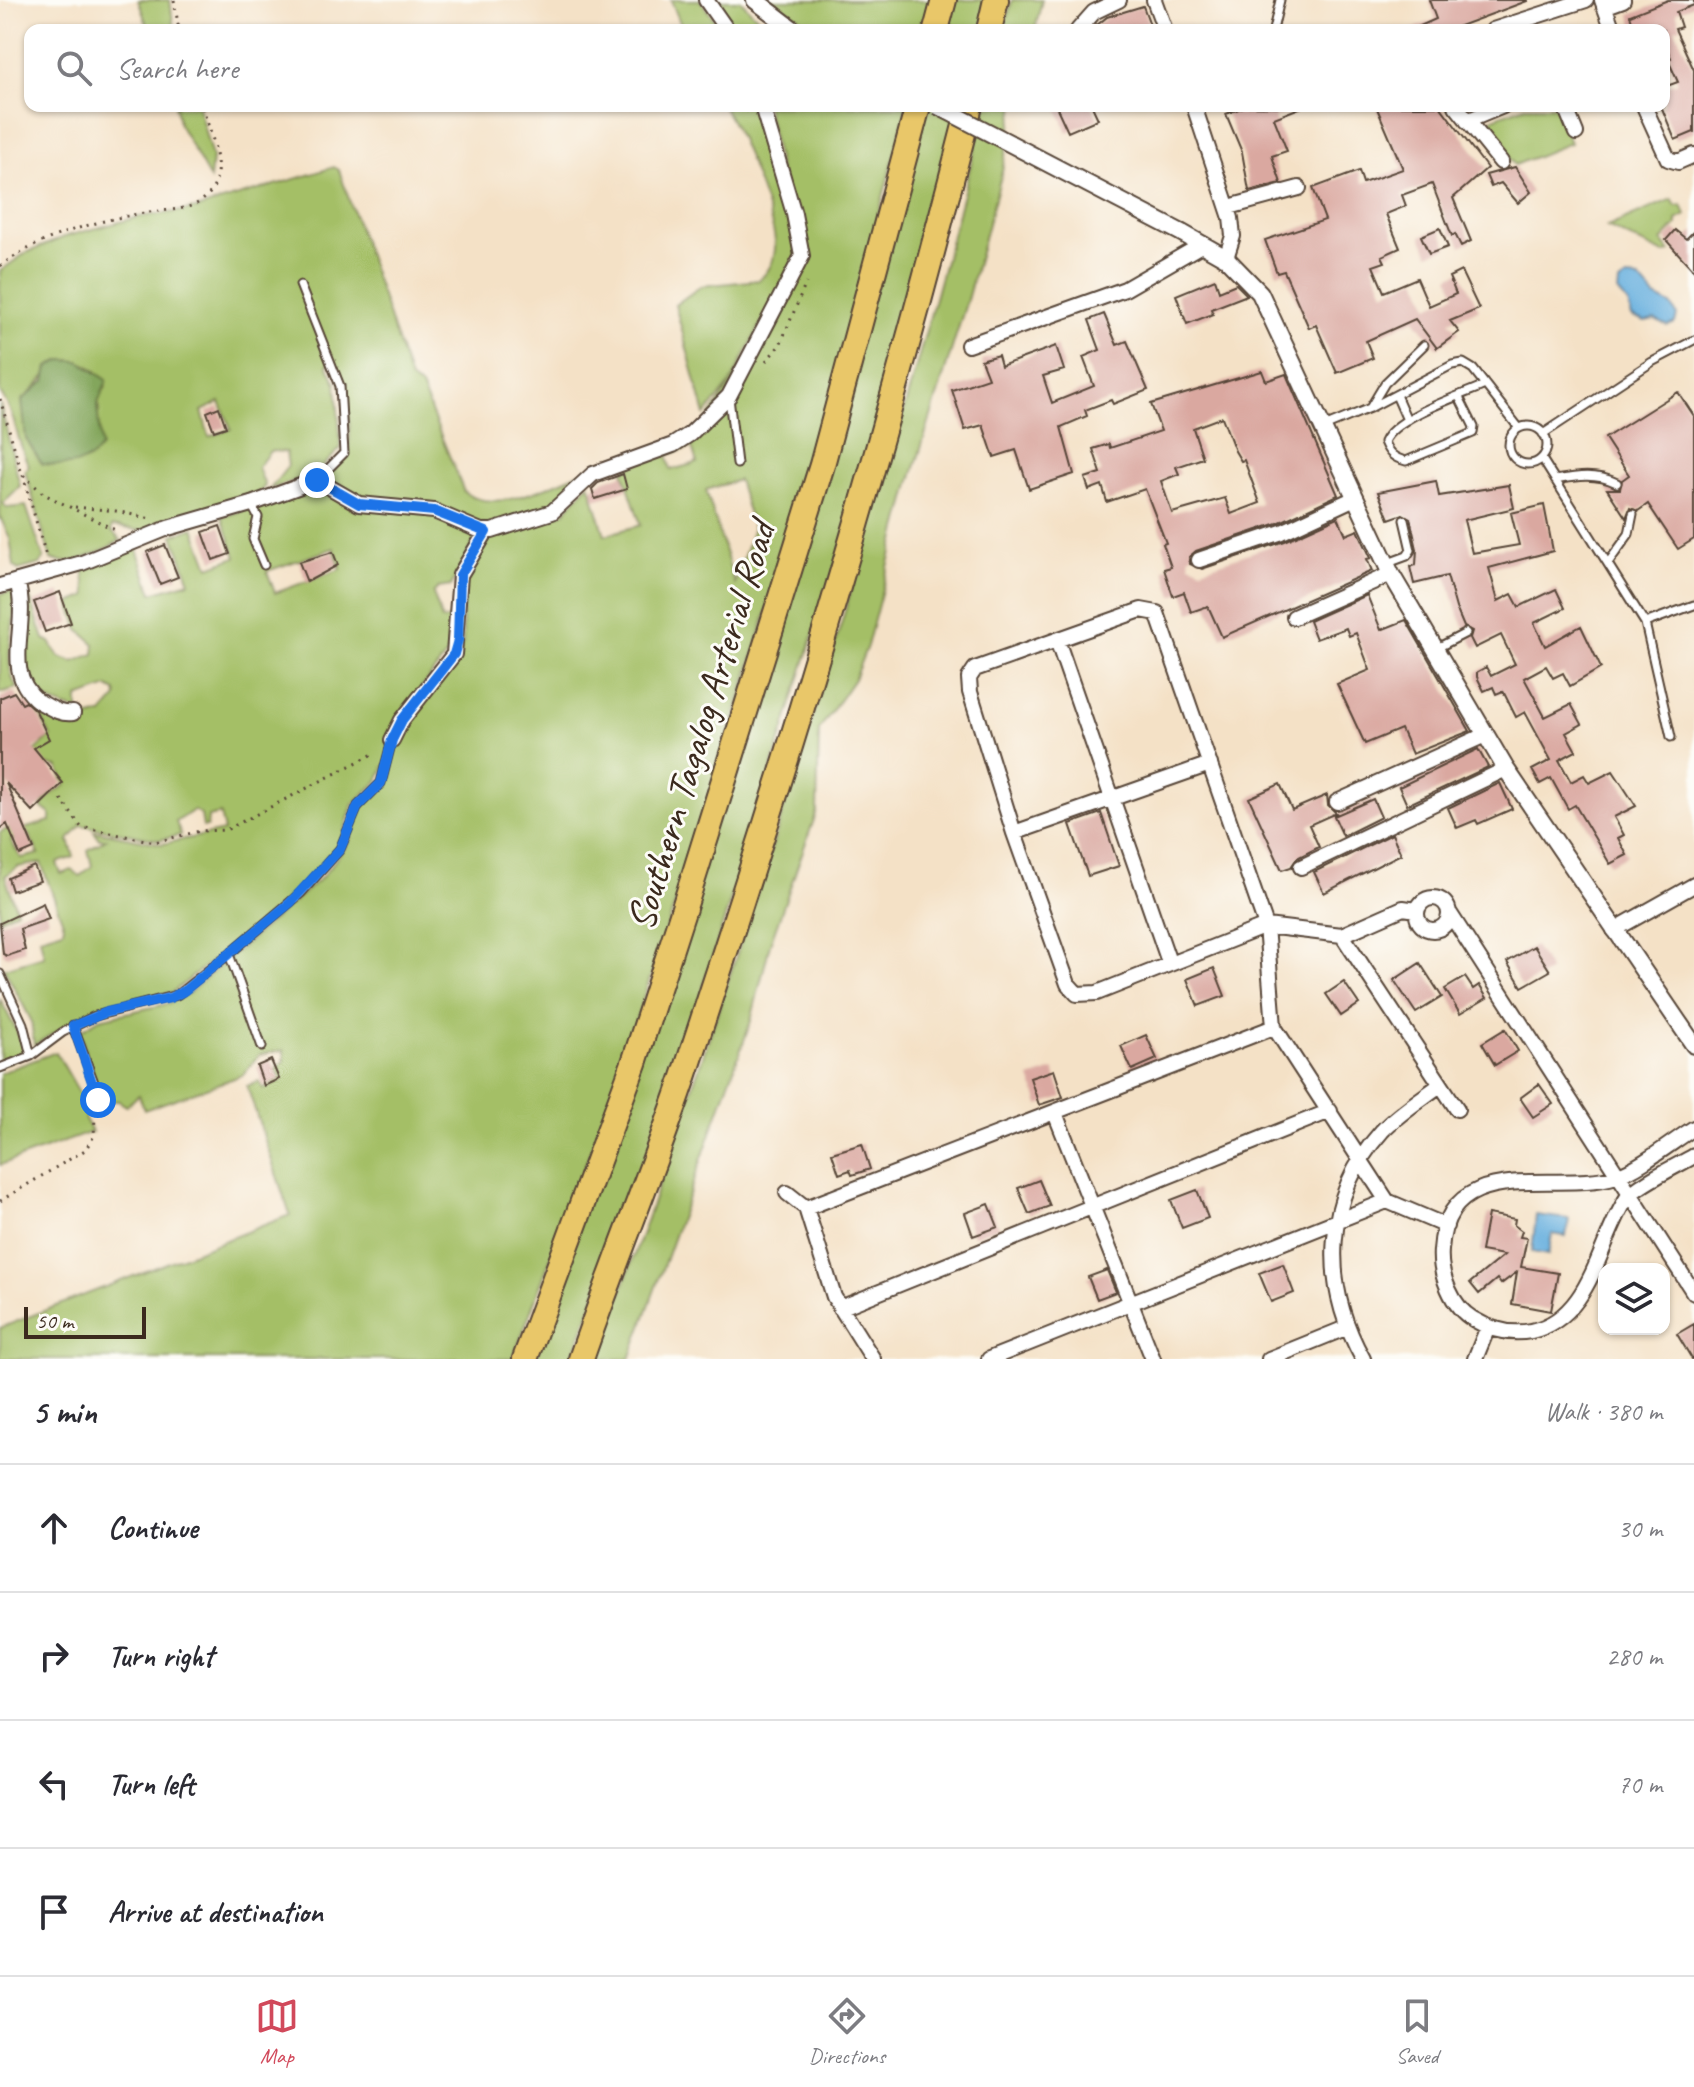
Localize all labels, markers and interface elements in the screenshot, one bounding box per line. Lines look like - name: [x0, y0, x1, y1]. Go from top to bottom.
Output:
- search box: [24, 24, 1670, 112]
- icon: search: [52, 46, 96, 90]
- text: Search here: [116, 49, 238, 87]
- route end: [299, 462, 335, 498]
- street label: Southern Tagalog Arterial Road: [615, 511, 788, 936]
- route start: [80, 1082, 116, 1118]
- map controls: [1598, 1263, 1670, 1335]
- button: layers: [1598, 1263, 1670, 1335]
- scale bar: [24, 1303, 146, 1339]
- text: 50 m: [36, 1307, 73, 1335]
- text: 5 min: [32, 1390, 97, 1433]
- text: Walk · 380 m: [1545, 1395, 1662, 1428]
- icon: ahead: [32, 1506, 76, 1550]
- text: Continue: [108, 1509, 198, 1547]
- text: 30 m: [1618, 1512, 1662, 1545]
- icon: right: [32, 1634, 76, 1678]
- text: Turn right: [108, 1637, 213, 1675]
- text: 280 m: [1606, 1640, 1662, 1673]
- icon: left: [32, 1762, 76, 1806]
- text: Turn left: [108, 1765, 195, 1803]
- text: 70 m: [1618, 1768, 1662, 1801]
- icon: arrive: [32, 1890, 76, 1934]
- text: Arrive at destination: [108, 1893, 323, 1931]
- tab: Map: [255, 1994, 299, 2070]
- tab: Directions: [809, 1994, 885, 2070]
- tab: Saved: [1395, 1994, 1439, 2070]

